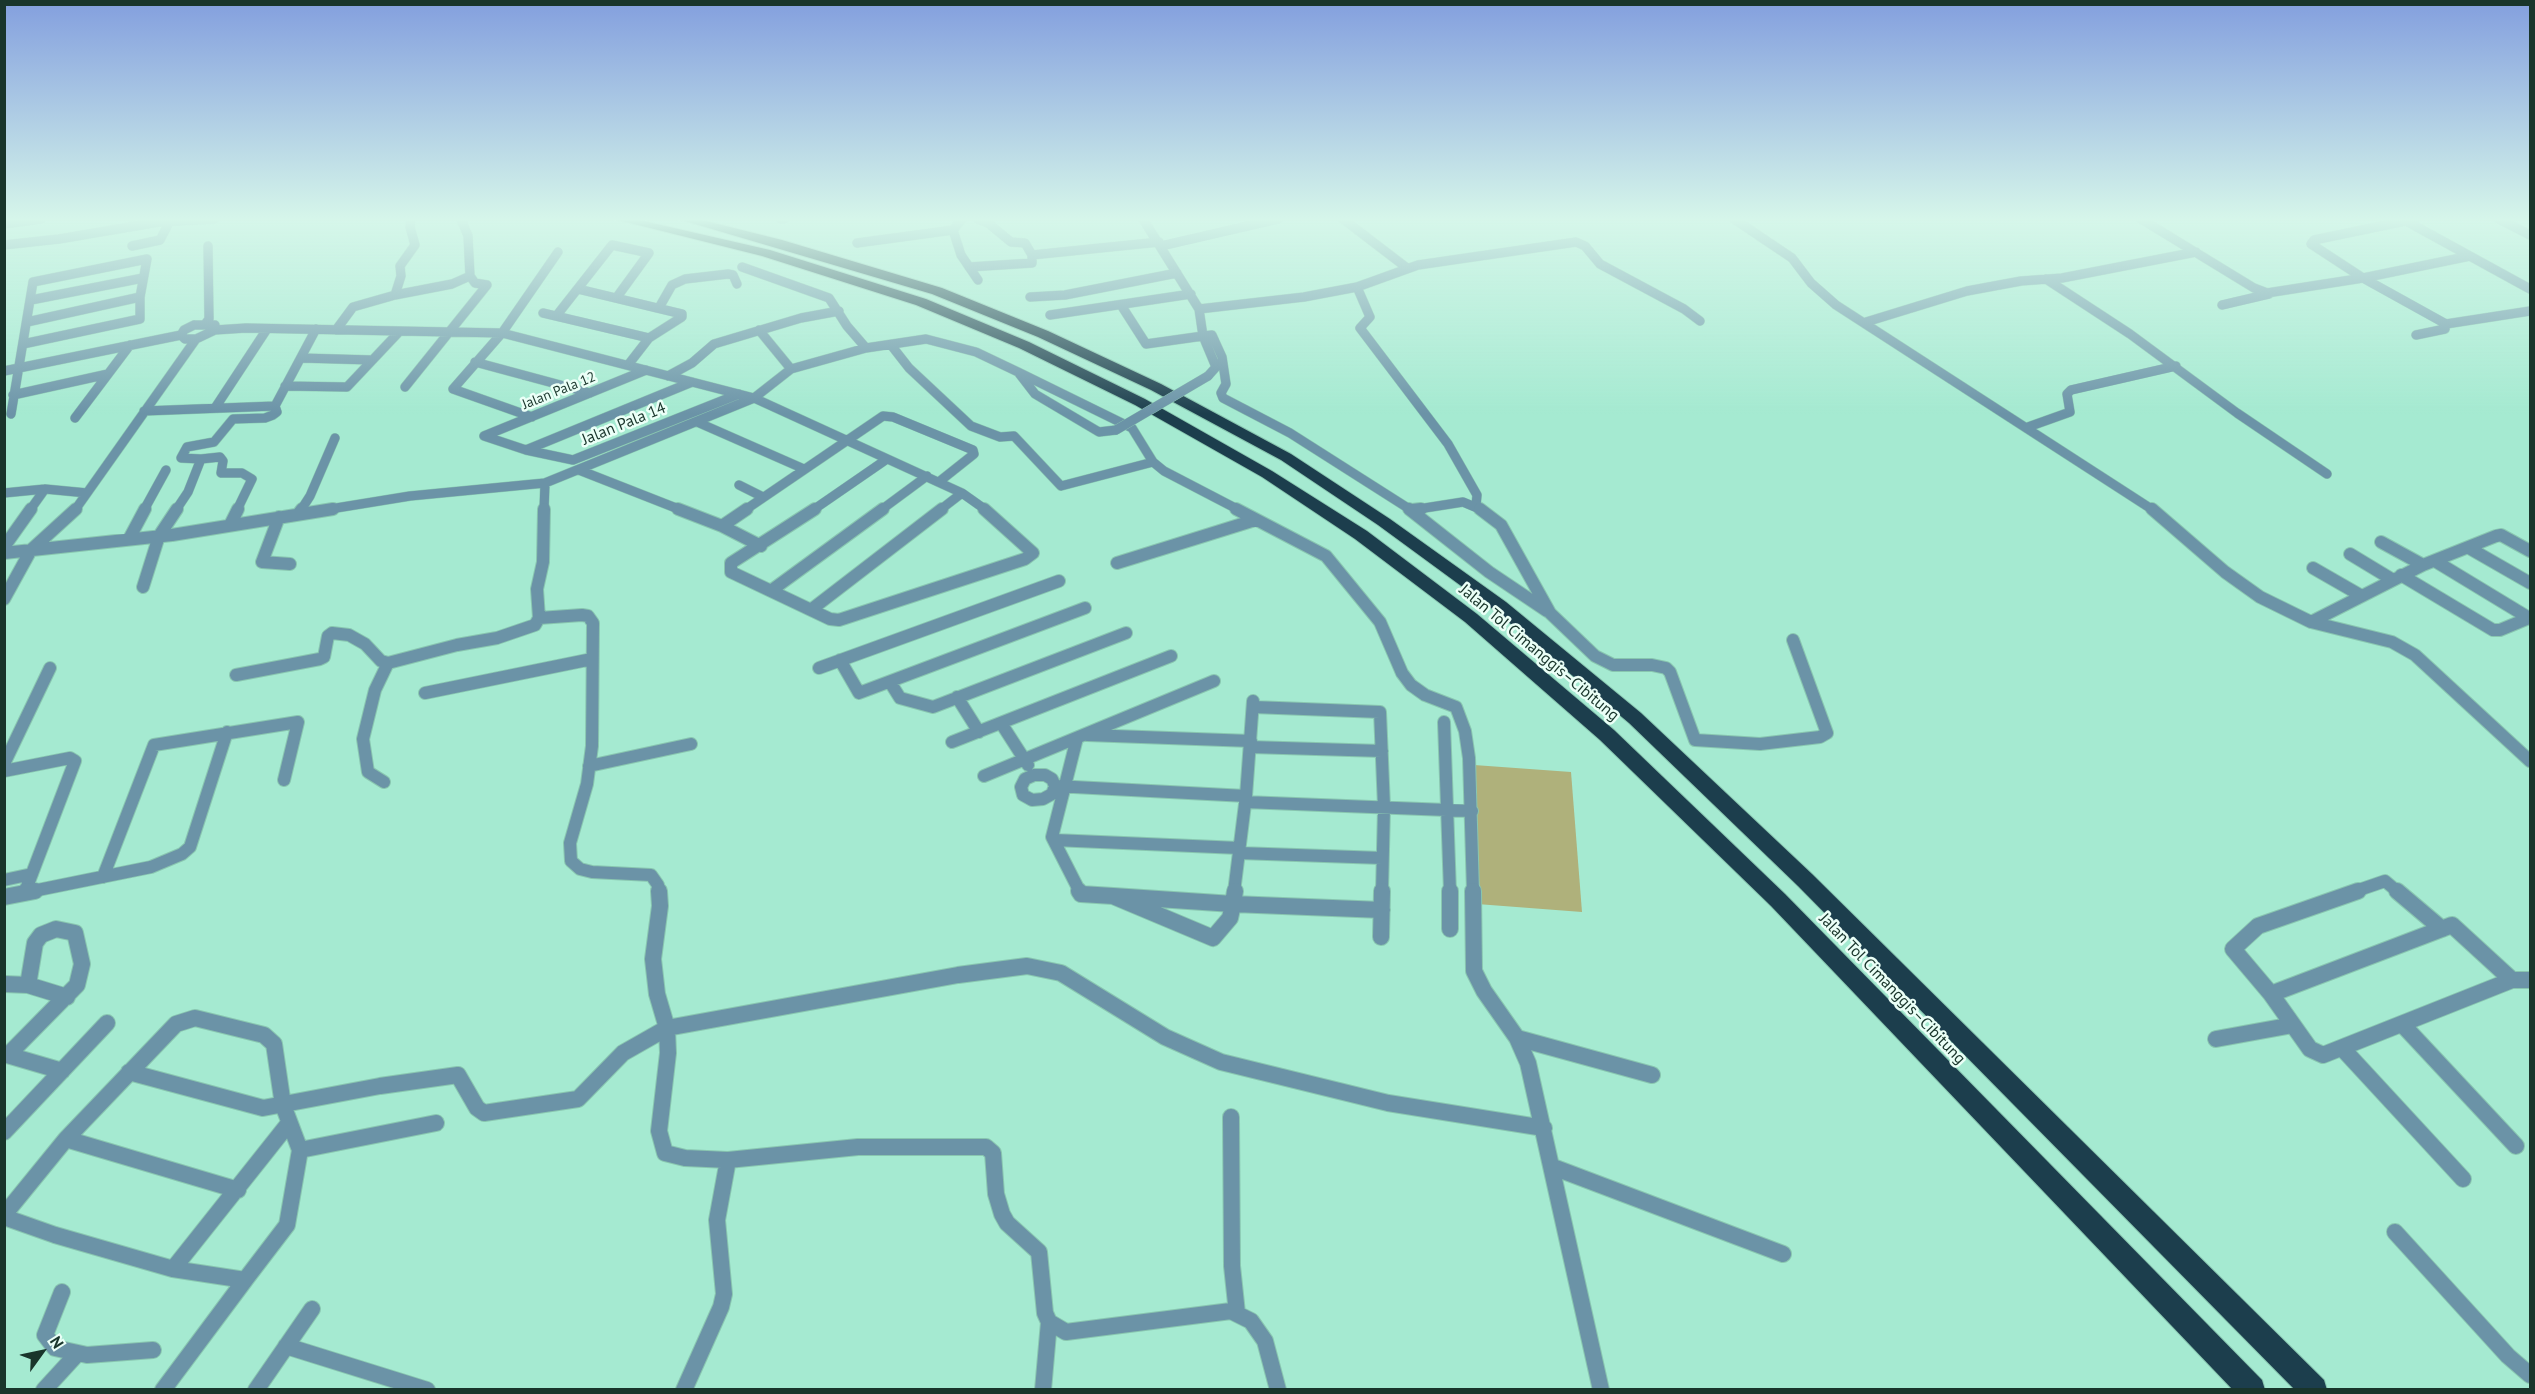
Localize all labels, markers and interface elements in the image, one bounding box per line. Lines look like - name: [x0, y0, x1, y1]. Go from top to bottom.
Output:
- street label: Jalan Pala 12: [520, 369, 598, 413]
- street label: Jalan Pala 14: [579, 398, 669, 450]
- street label: Jalan Tol Cimanggis–Cibitung: [1455, 581, 1623, 725]
- street label: Jalan Tol Cimanggis–Cibitung: [1815, 910, 1969, 1068]
- north arrow: [12, 1322, 72, 1382]
- text: N: [46, 1332, 68, 1352]

